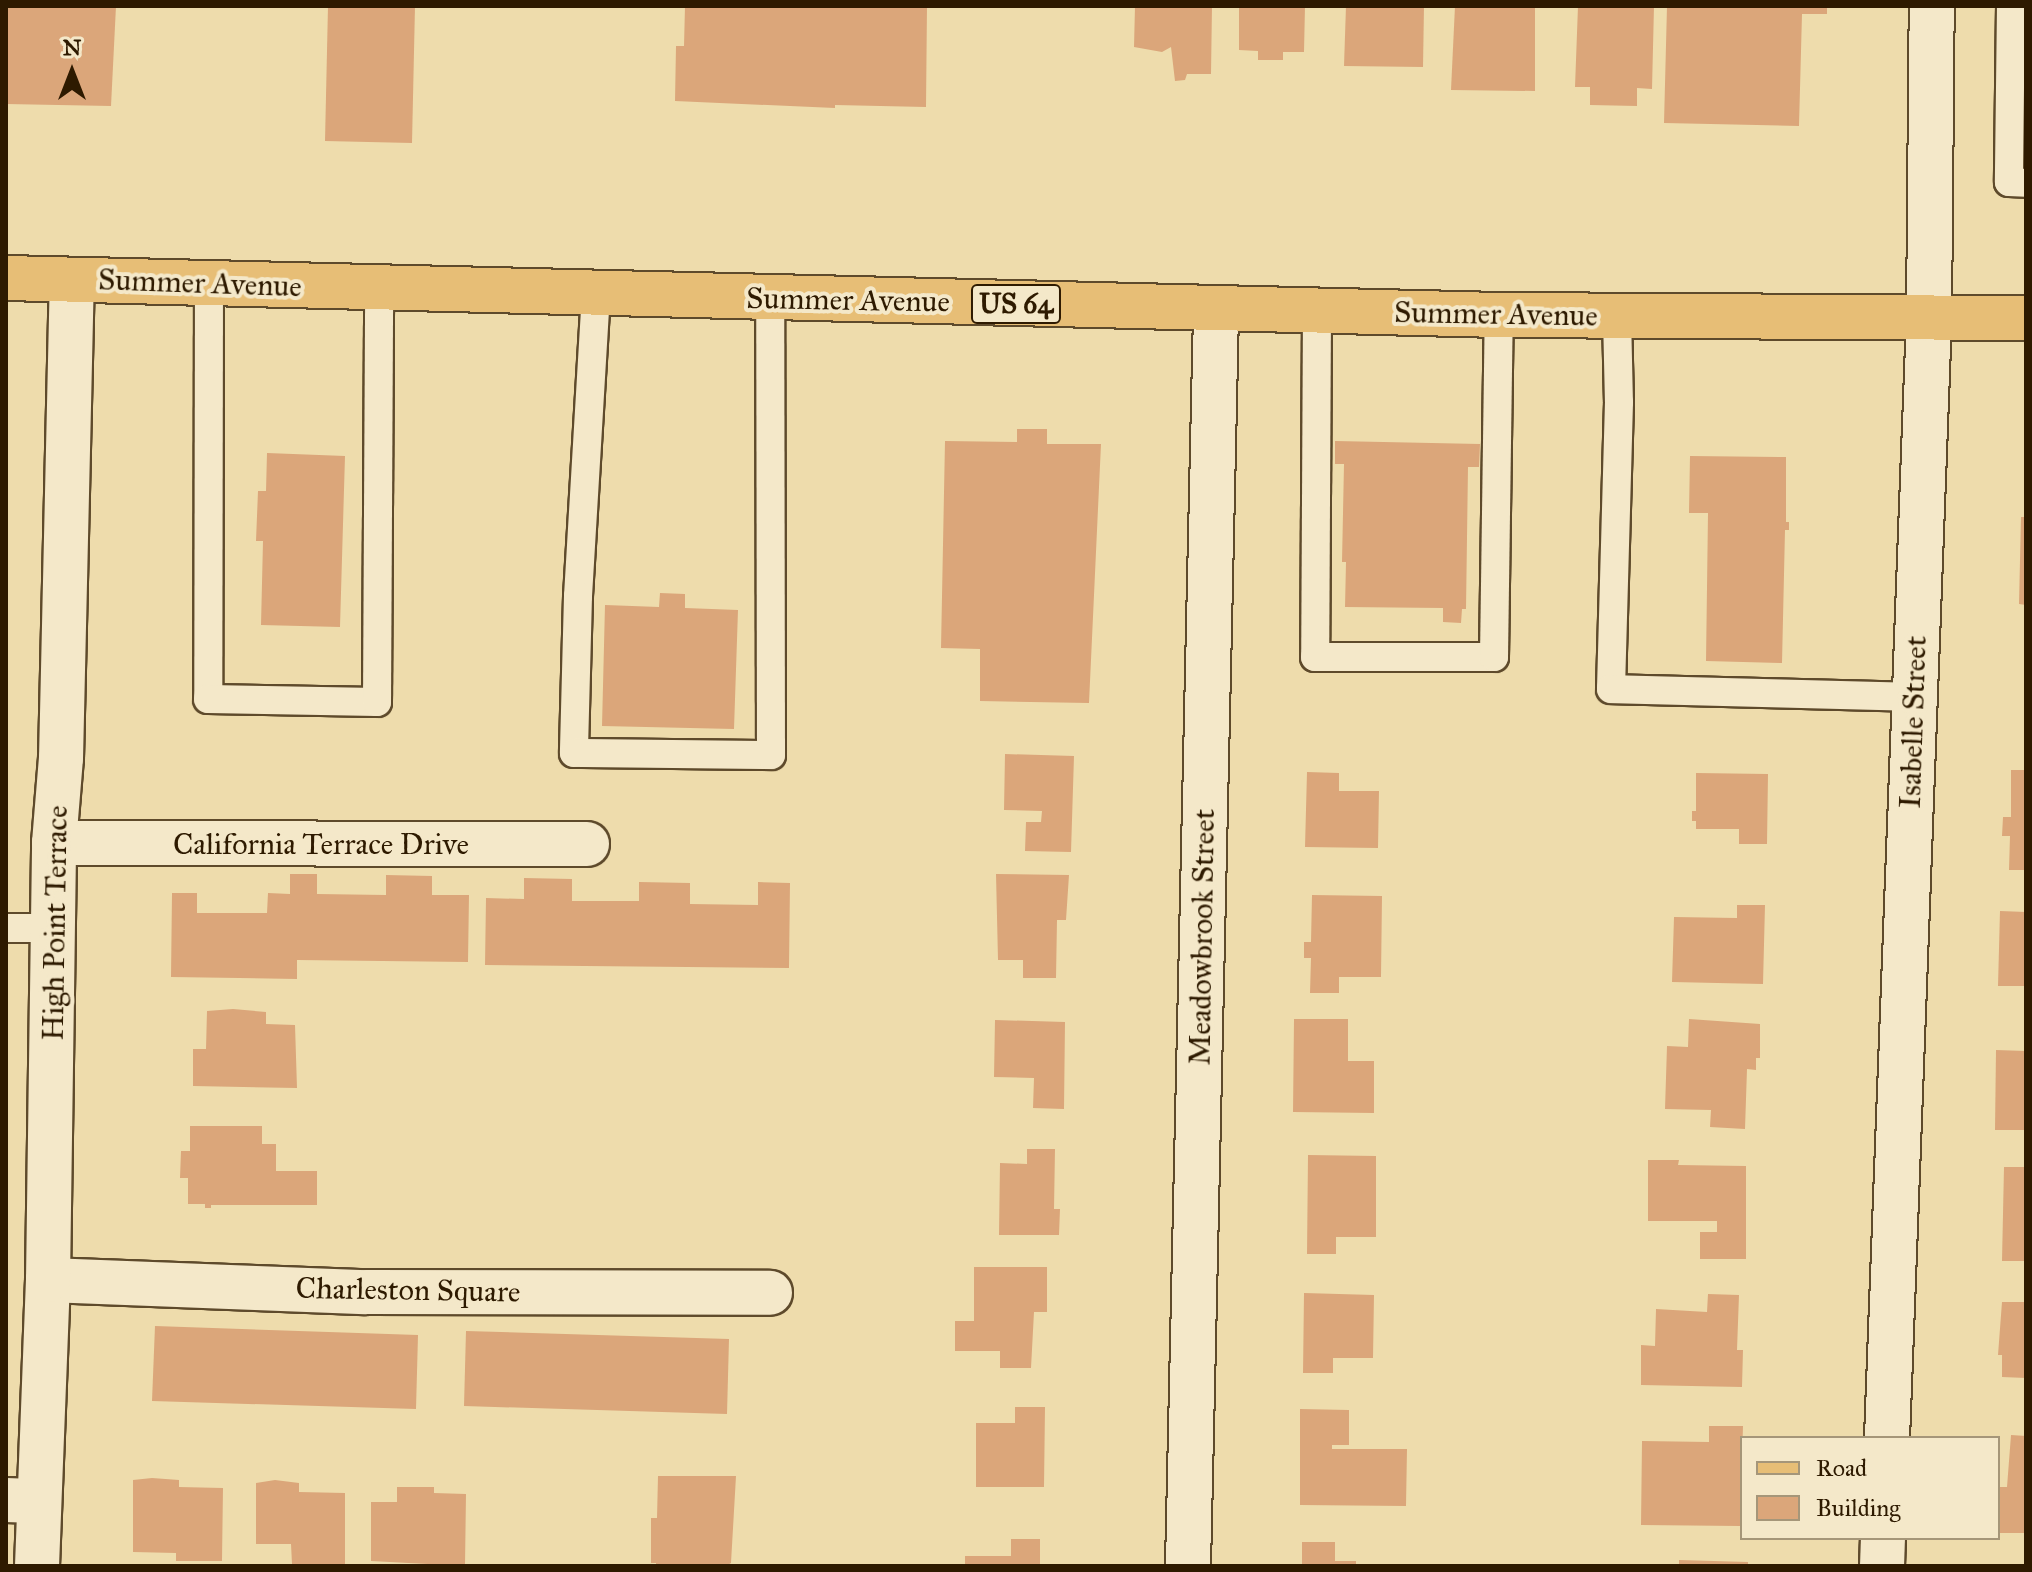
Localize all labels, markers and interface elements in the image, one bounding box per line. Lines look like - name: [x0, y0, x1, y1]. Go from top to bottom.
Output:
- north arrow: [32, 32, 112, 112]
- text: N: [63, 34, 81, 61]
- street label: Summer Avenue: [98, 261, 302, 305]
- street label: Summer Avenue: [746, 280, 950, 320]
- road number: US 64: [970, 280, 1062, 328]
- street label: Summer Avenue: [1394, 294, 1598, 334]
- street label: Isabelle Street: [1892, 635, 1934, 809]
- street label: High Point Terrace: [35, 805, 75, 1041]
- street label: Meadowbrook Street: [1182, 808, 1222, 1066]
- street label: California Terrace Drive: [173, 826, 469, 862]
- street label: Charleston Square: [295, 1270, 521, 1310]
- legend: [1740, 1436, 2000, 1540]
- text: Road: [1816, 1453, 1867, 1483]
- text: Building: [1816, 1493, 1901, 1523]

